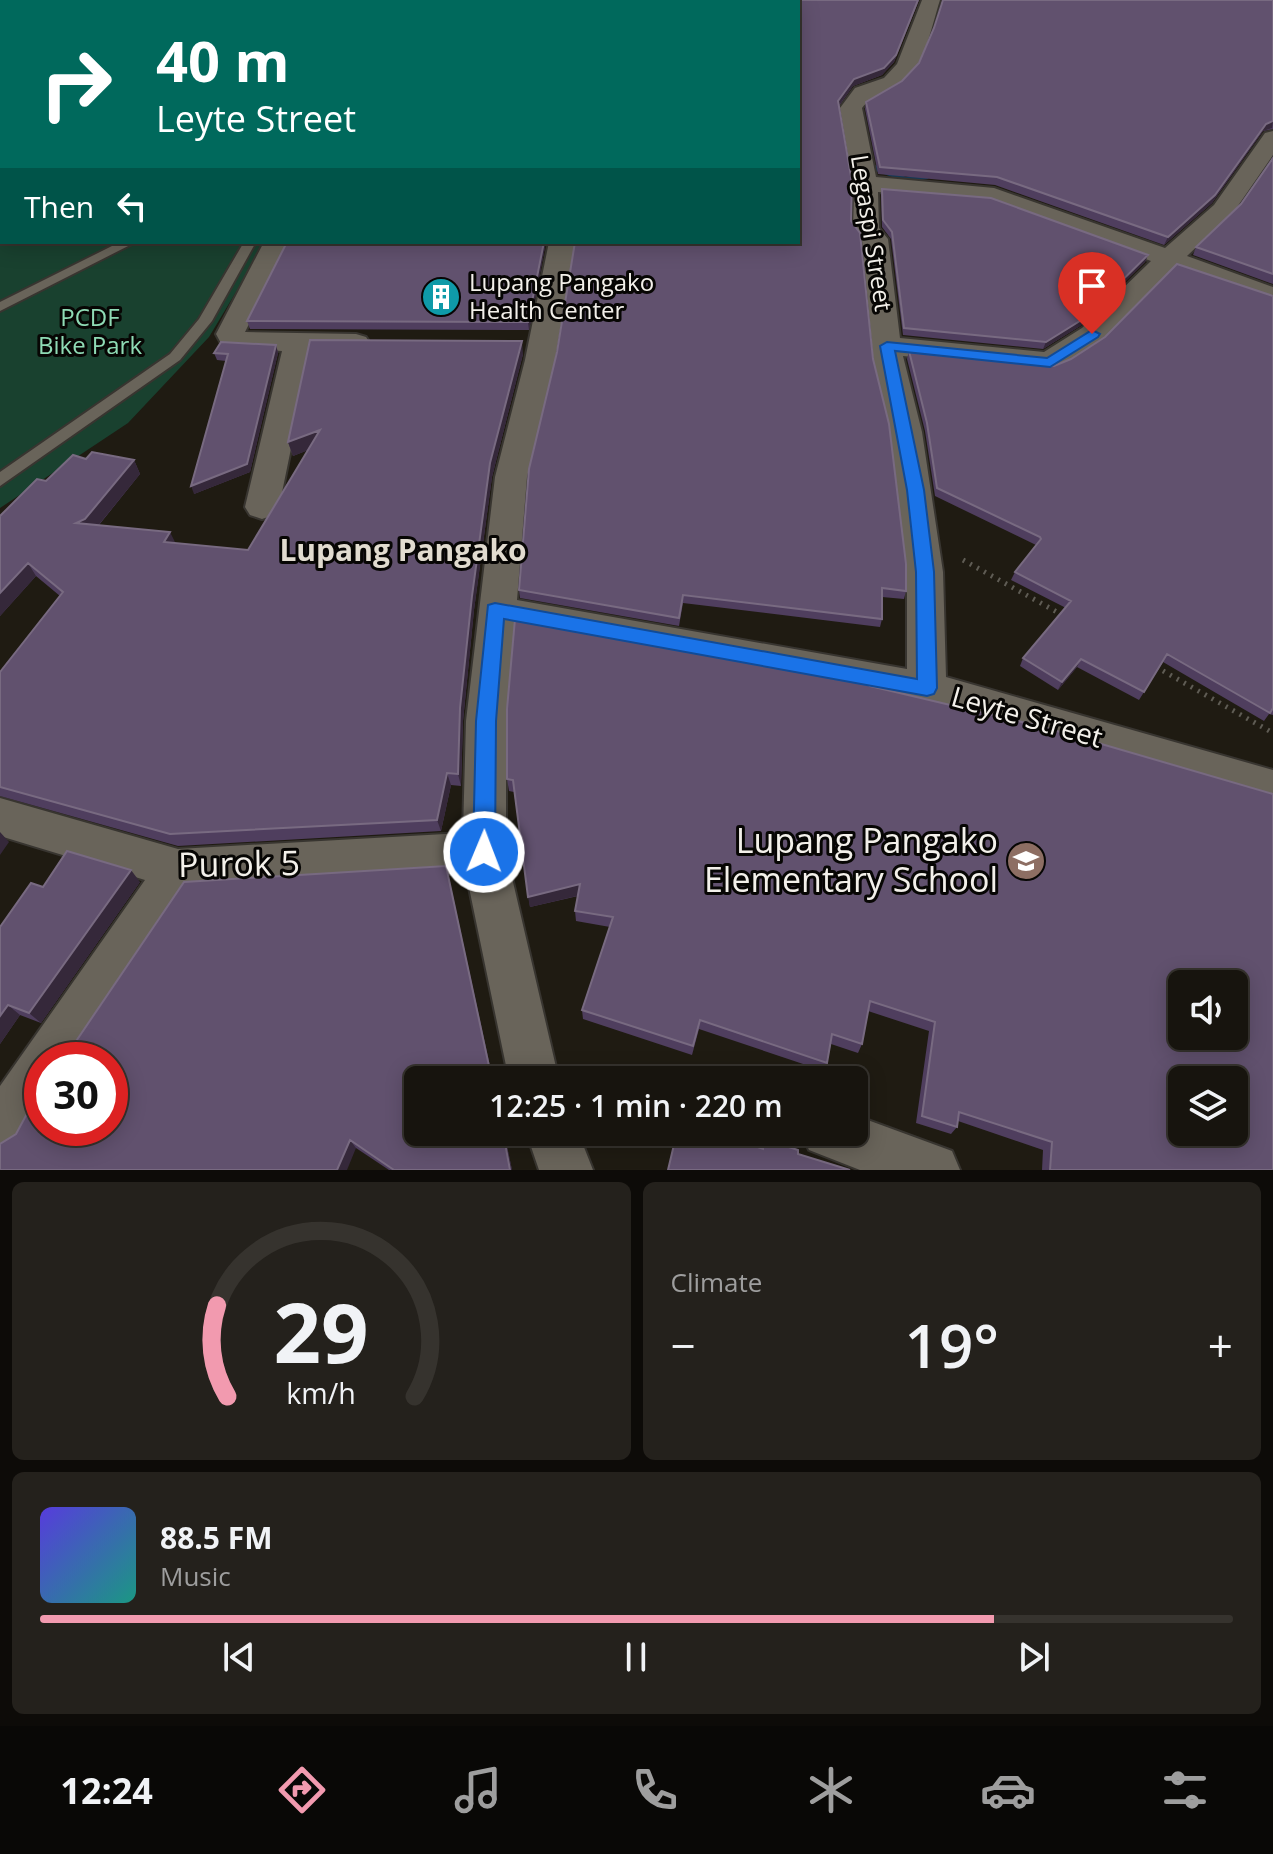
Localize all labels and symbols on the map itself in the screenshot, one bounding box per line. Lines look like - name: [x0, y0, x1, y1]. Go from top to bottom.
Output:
- street label: Legaspi Street: [844, 152, 901, 313]
- pin: [1058, 252, 1126, 334]
- place label: Lupang Pangako Health Center: [469, 265, 654, 326]
- building icon: Lupang Pangako Health Center: [420, 276, 462, 318]
- park label: PCDF Bike Park: [38, 300, 142, 361]
- district label: Lupang Pangako: [279, 529, 527, 570]
- street label: Leyte Street: [947, 676, 1107, 756]
- position arrow: [442, 810, 526, 894]
- place label: Lupang Pangako Elementary School: [704, 817, 998, 902]
- street label: Purok 5: [178, 839, 300, 887]
- school or university icon: Lupang Pangako Elementary School: [1005, 840, 1047, 882]
- speed limit sign: 30: [24, 1042, 128, 1146]

